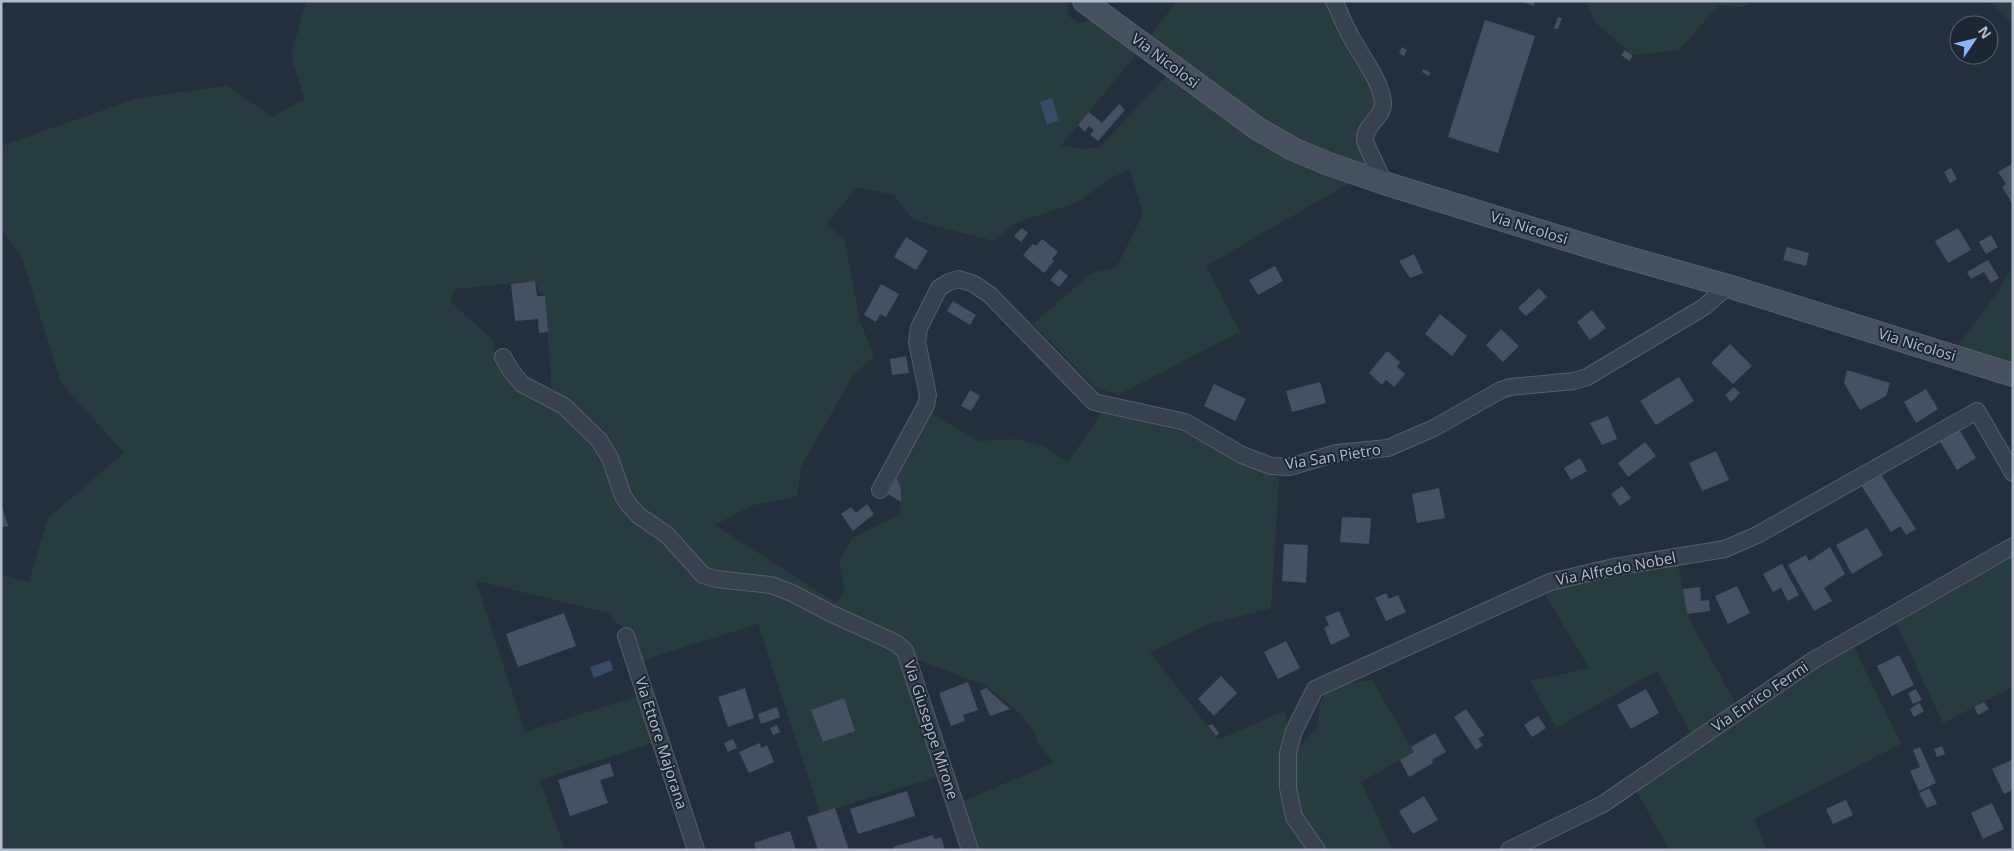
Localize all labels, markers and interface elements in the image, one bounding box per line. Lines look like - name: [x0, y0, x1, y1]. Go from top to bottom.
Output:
- north arrow: [1949, 15, 1999, 65]
- text: N: [1974, 22, 1996, 42]
- street label: Via Nicolosi: [1128, 28, 1204, 92]
- street label: Via Nicolosi: [1488, 206, 1570, 248]
- street label: Via Nicolosi: [1876, 323, 1958, 365]
- street label: Via San Pietro: [1284, 439, 1382, 473]
- street label: Via Alfredo Nobel: [1554, 547, 1677, 589]
- street label: Via Enrico Fermi: [1707, 656, 1812, 736]
- street label: Via Giuseppe Mirone: [900, 658, 964, 802]
- street label: Via Ettore Majorana: [631, 674, 693, 811]

